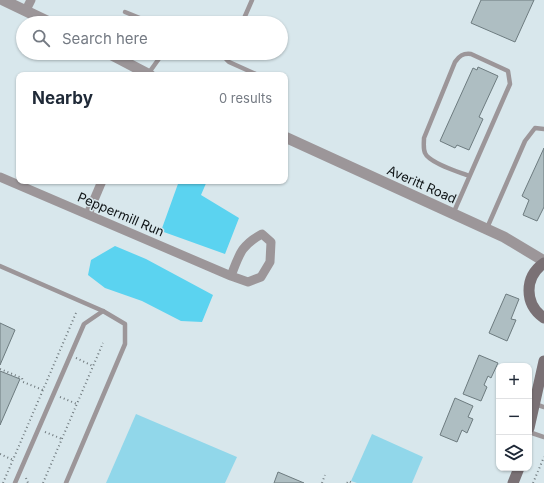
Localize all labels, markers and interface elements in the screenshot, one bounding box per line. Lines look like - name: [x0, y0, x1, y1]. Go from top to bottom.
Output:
- search box: [16, 16, 288, 60]
- icon: search: [30, 27, 52, 49]
- text: Search here: [62, 29, 148, 48]
- text: Nearby: [32, 88, 93, 108]
- text: 0 results: [219, 90, 272, 106]
- street label: Averitt Road: [385, 162, 459, 206]
- street label: Peppermill Run: [75, 189, 167, 239]
- map controls: [496, 363, 532, 471]
- button: +: [496, 363, 532, 399]
- button: −: [496, 399, 532, 435]
- button: layers: [496, 435, 532, 471]

